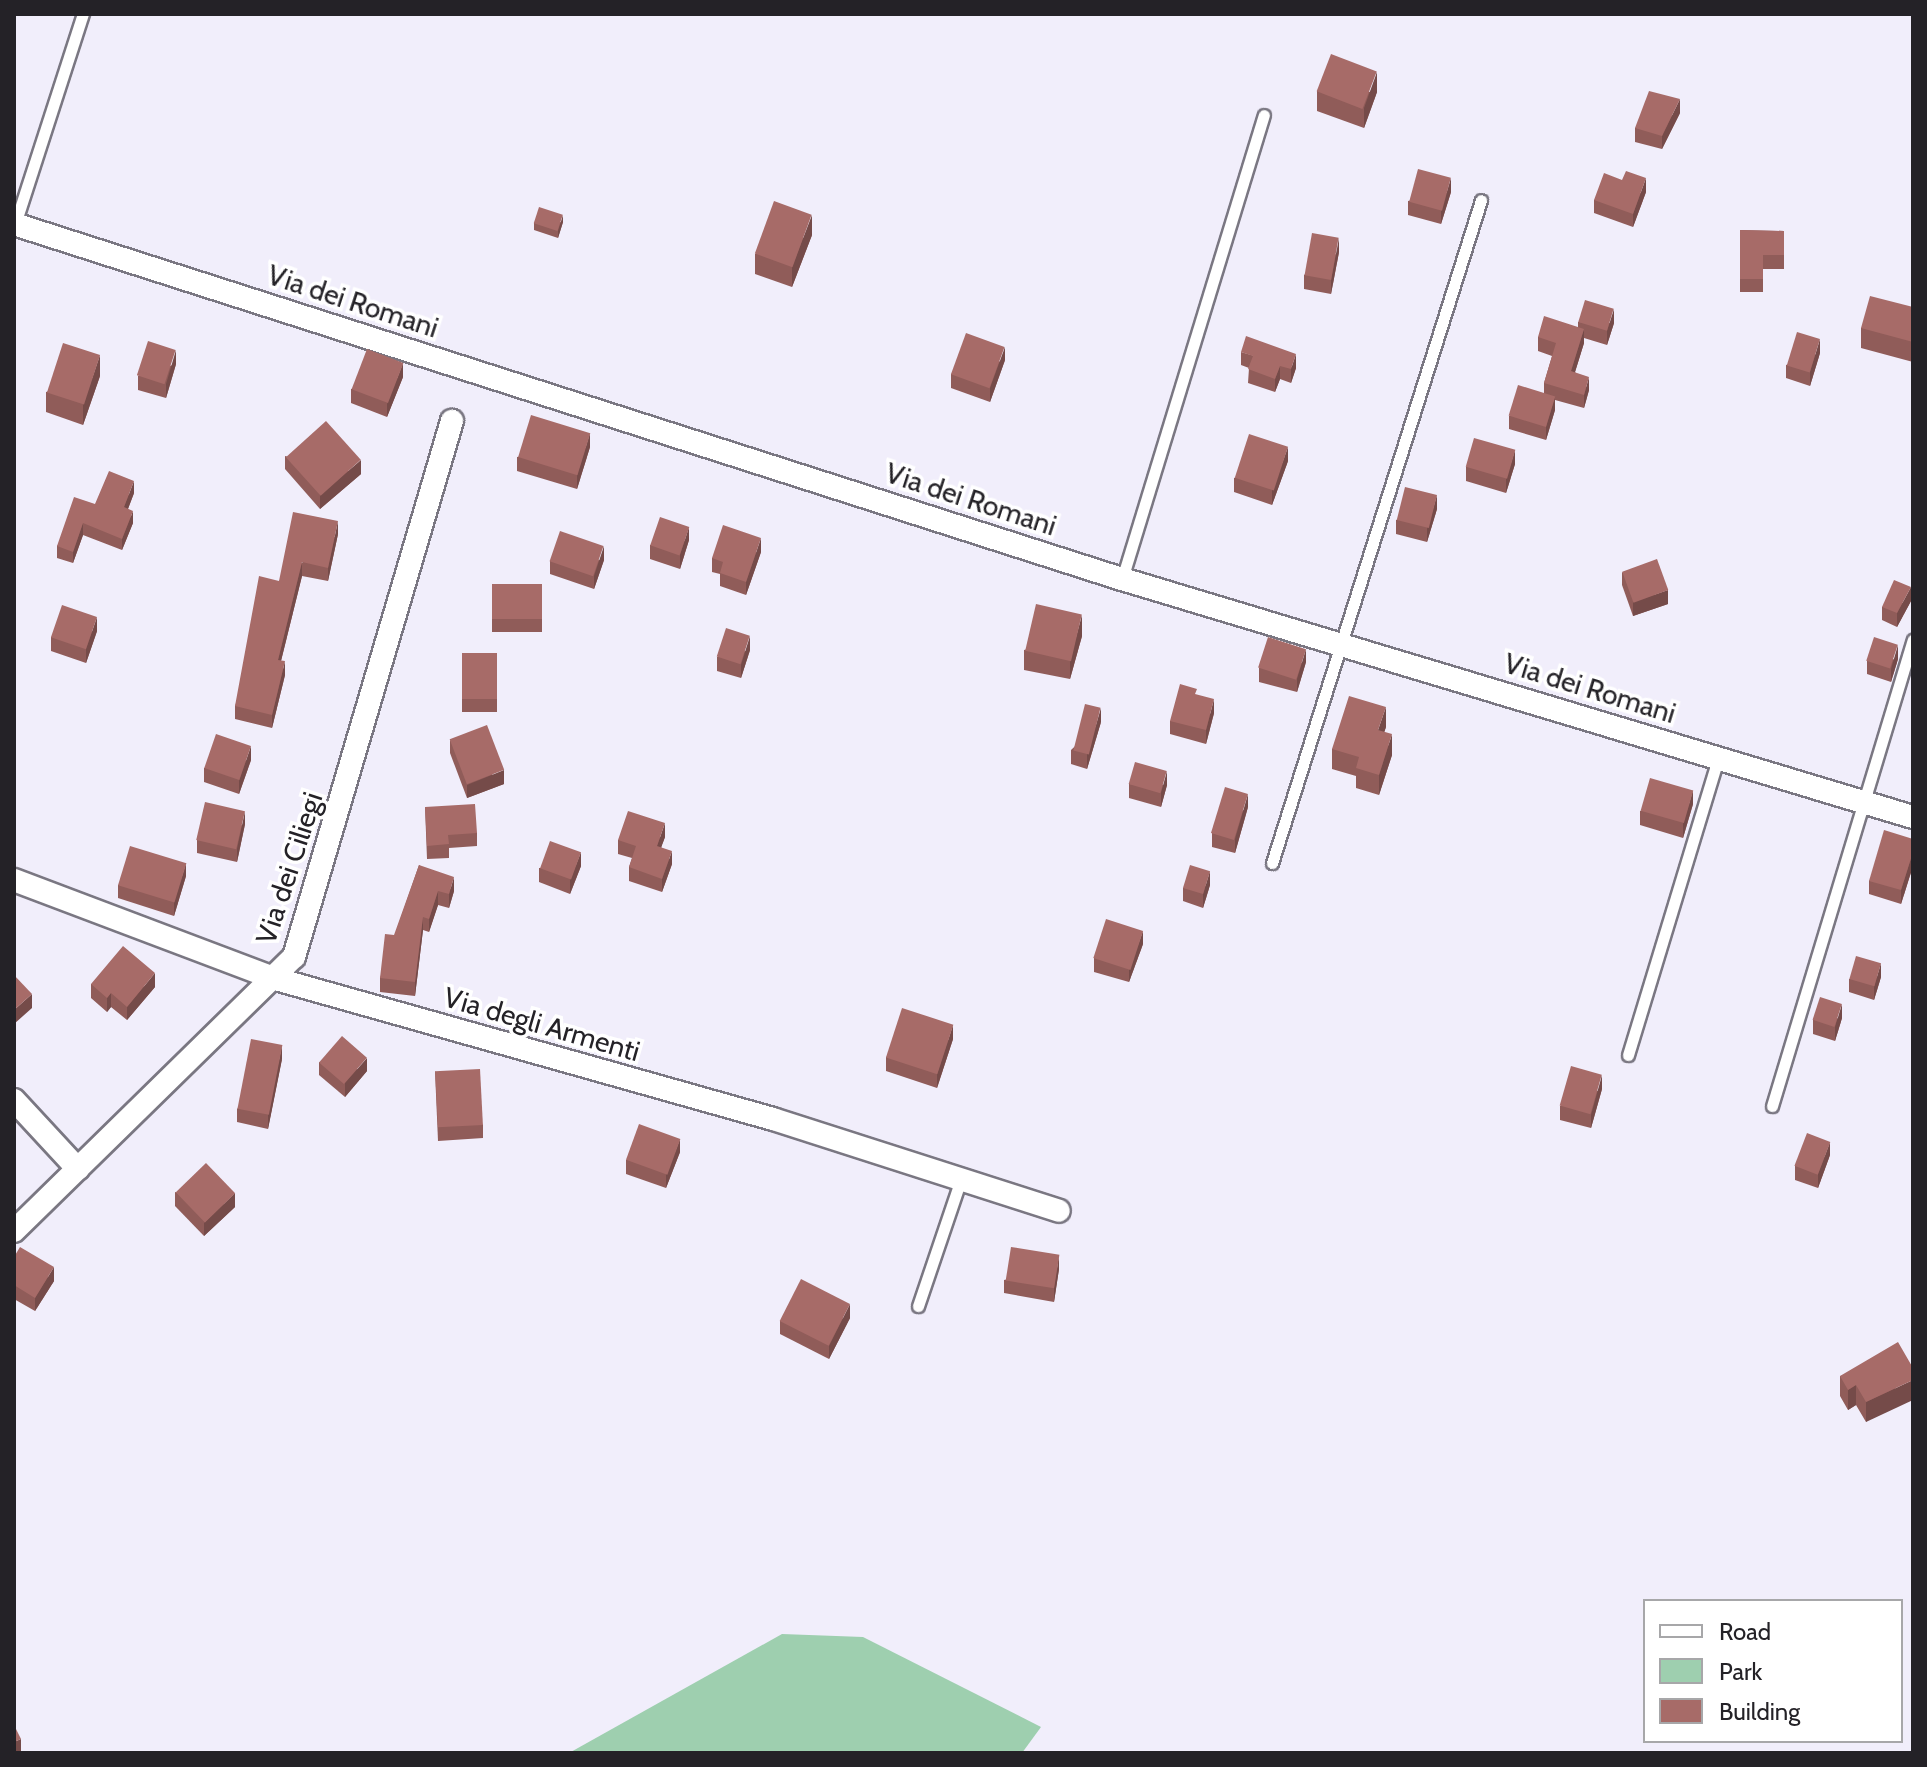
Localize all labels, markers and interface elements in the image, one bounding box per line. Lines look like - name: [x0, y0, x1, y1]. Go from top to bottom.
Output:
- street label: Via dei Romani: [263, 258, 443, 344]
- street label: Via dei Romani: [881, 456, 1061, 542]
- street label: Via dei Romani: [1500, 646, 1680, 730]
- street label: Via dei Ciliegi: [249, 788, 329, 948]
- street label: Via degli Armenti: [440, 980, 644, 1068]
- legend: [1643, 1599, 1903, 1743]
- text: Road: [1719, 1617, 1771, 1646]
- text: Park: [1719, 1657, 1762, 1686]
- text: Building: [1719, 1697, 1800, 1726]

